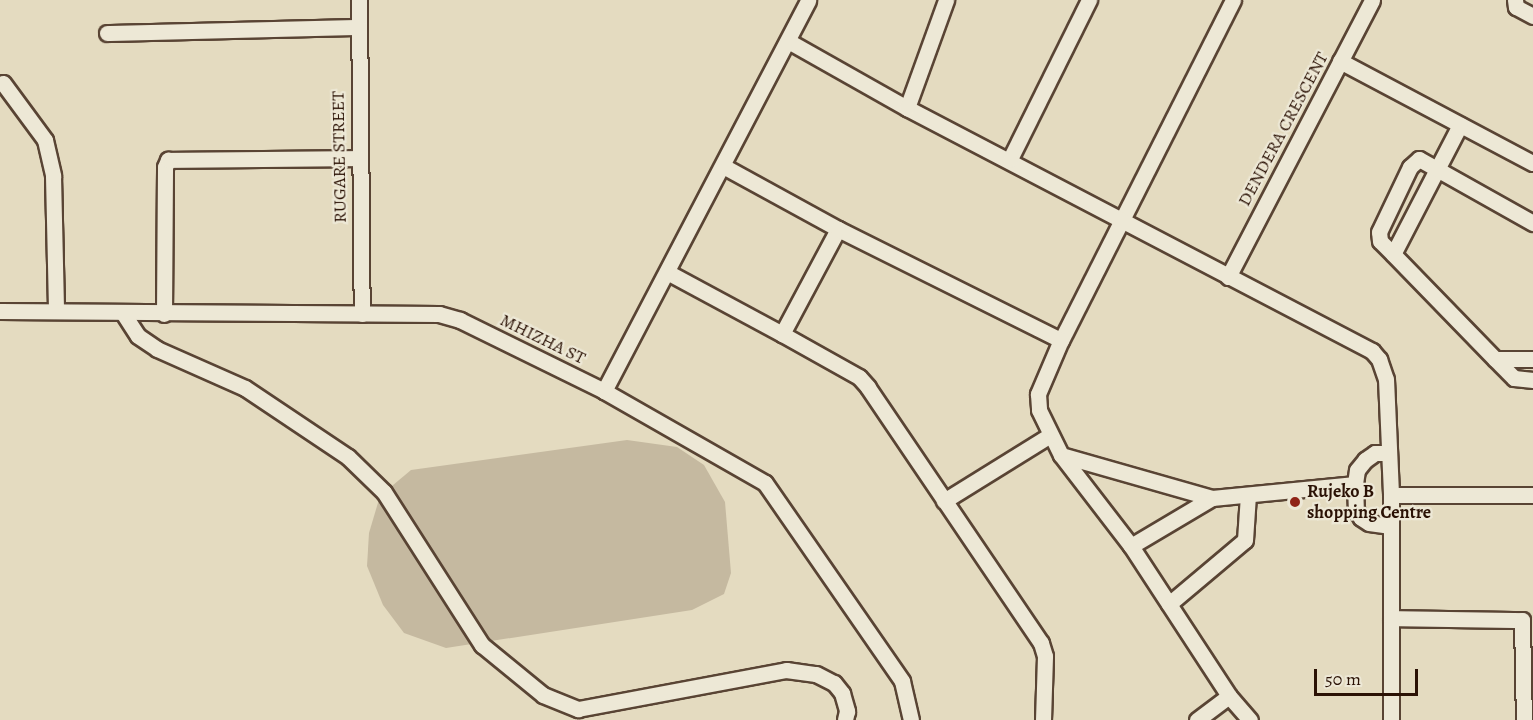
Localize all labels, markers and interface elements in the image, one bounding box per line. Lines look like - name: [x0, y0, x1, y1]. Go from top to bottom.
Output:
- street label: DENDERA CRESCENT: [1233, 48, 1333, 210]
- street label: RUGARE STREET: [327, 91, 351, 223]
- street label: MHIZHA ST: [497, 309, 589, 369]
- place label: Rujeko B shopping Centre: [1307, 481, 1431, 524]
- marker: Rujeko B shopping Centre: [1288, 495, 1302, 509]
- scale bar: [1317, 657, 1420, 695]
- text: 50 m: [1325, 667, 1361, 691]

